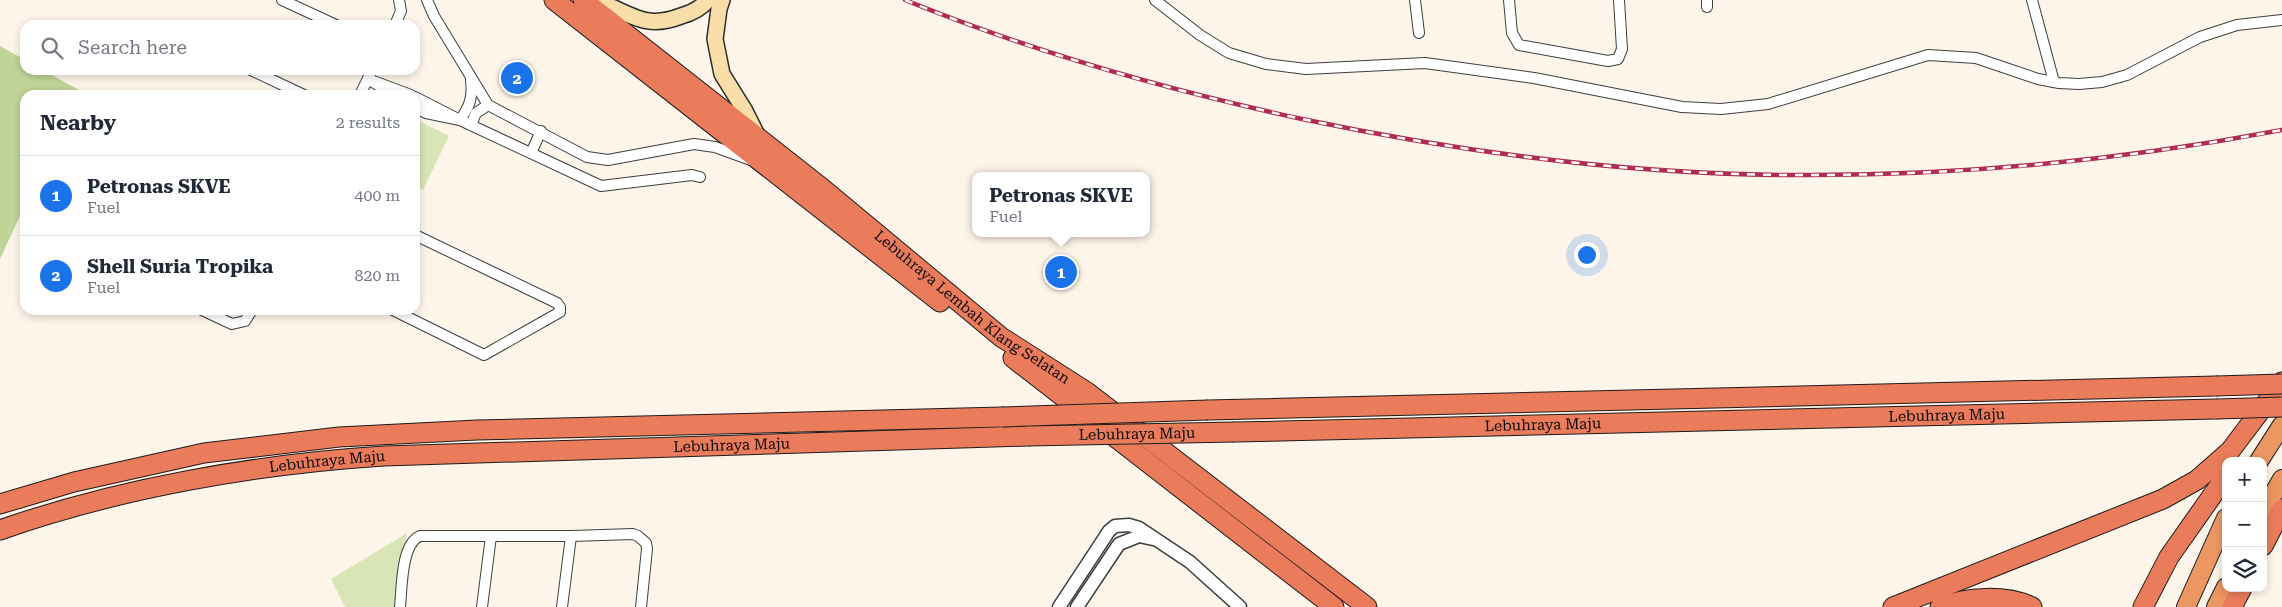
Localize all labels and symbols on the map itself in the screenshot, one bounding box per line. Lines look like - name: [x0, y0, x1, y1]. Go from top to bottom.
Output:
- pin: 2: [501, 59, 533, 97]
- street label: Lebuhraya Lembah Klang Selatan: [871, 226, 1074, 388]
- your location: [1574, 242, 1600, 268]
- pin: 1: [1045, 253, 1077, 291]
- street label: Lebuhraya Maju: [1888, 405, 2006, 426]
- street label: Lebuhraya Maju: [1484, 414, 1602, 435]
- street label: Lebuhraya Maju: [1078, 424, 1196, 444]
- street label: Lebuhraya Maju: [673, 434, 791, 456]
- street label: Lebuhraya Maju: [268, 447, 386, 476]

